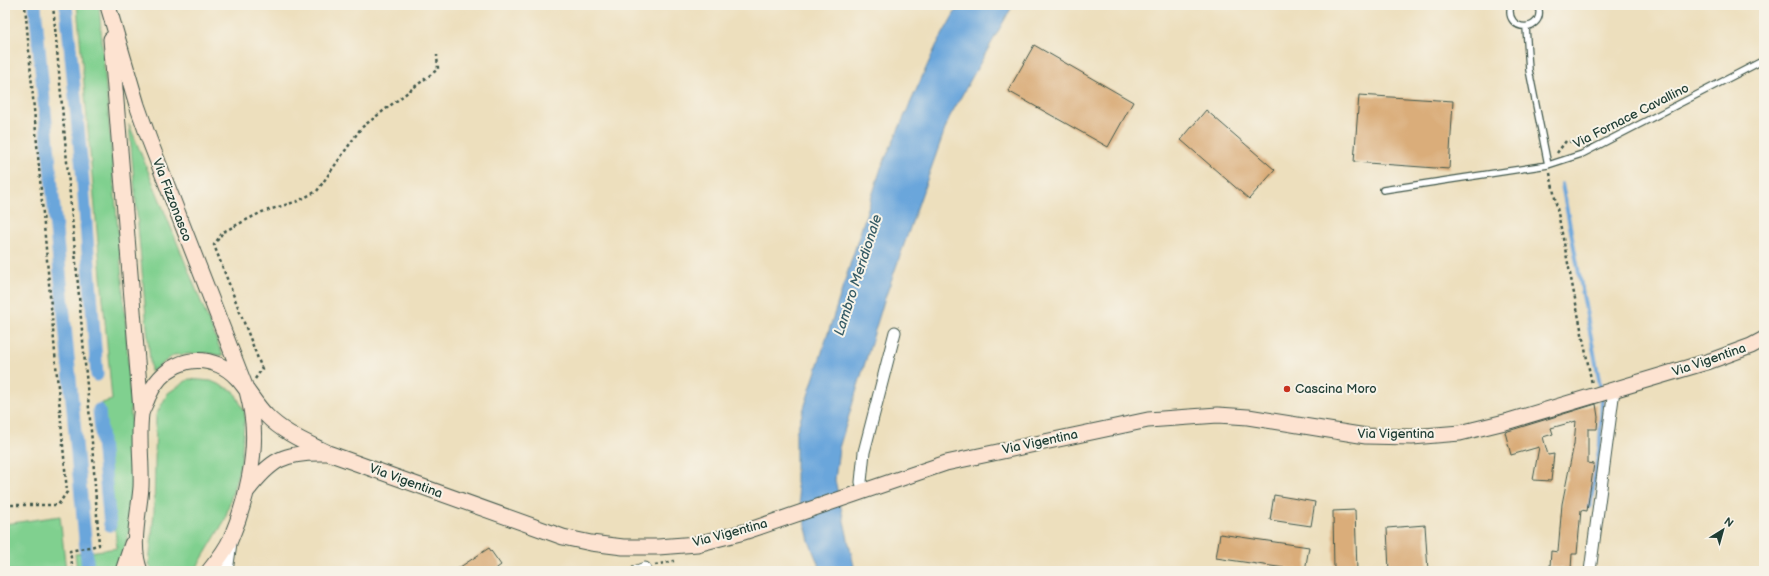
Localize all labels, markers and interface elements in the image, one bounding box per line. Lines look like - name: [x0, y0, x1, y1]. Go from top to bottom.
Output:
- street label: Via Fornace Cavallino: [1570, 80, 1692, 152]
- street label: Via Fizzonasco: [149, 156, 195, 244]
- water label: Lambro Meridionale: [830, 212, 886, 338]
- street label: Via Vigentina: [1670, 340, 1748, 380]
- place label: Cascina Moro: [1295, 381, 1377, 397]
- marker: Cascina Moro: [1282, 384, 1292, 394]
- street label: Via Vigentina: [1001, 426, 1079, 458]
- street label: Via Vigentina: [1358, 426, 1434, 442]
- street label: Via Vigentina: [367, 460, 445, 502]
- north arrow: [1703, 510, 1743, 550]
- street label: Via Vigentina: [691, 515, 769, 551]
- text: N: [1722, 515, 1736, 530]

